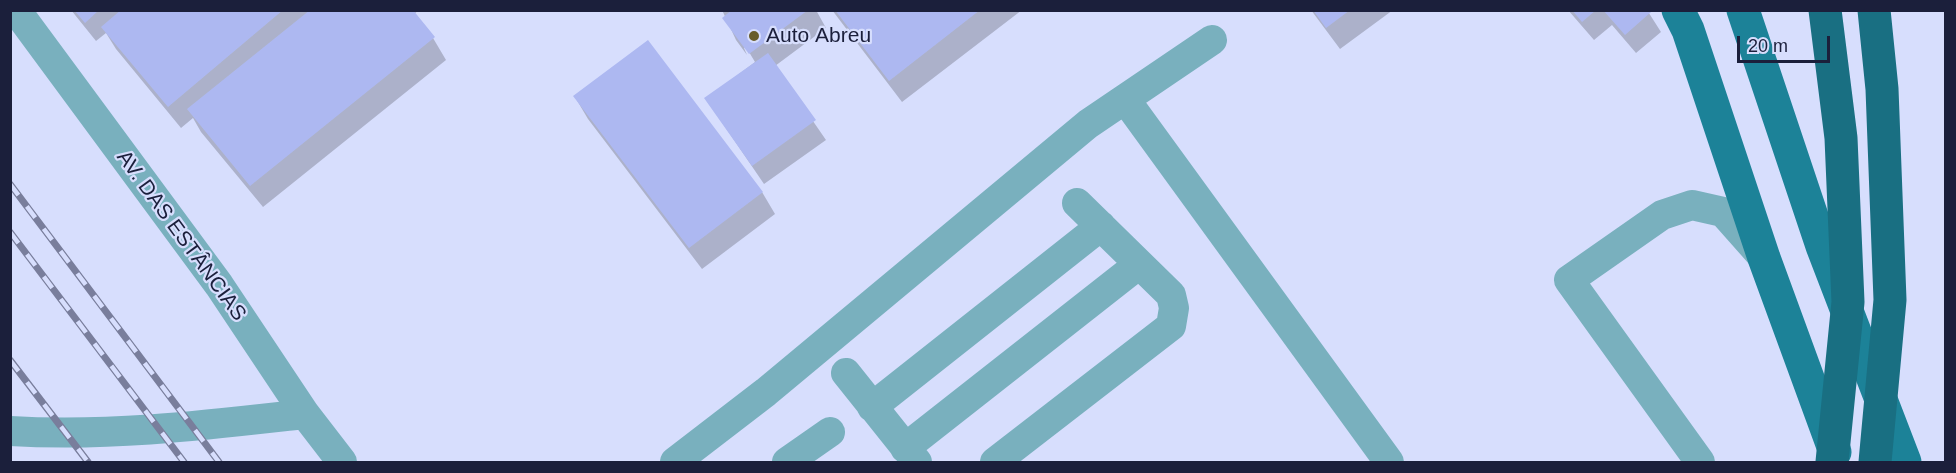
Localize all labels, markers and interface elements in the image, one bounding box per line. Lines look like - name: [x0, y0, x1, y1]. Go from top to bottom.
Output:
- place label: Auto Abreu: [766, 23, 871, 49]
- scale bar: [1740, 24, 1833, 62]
- marker: Auto Abreu: [747, 29, 761, 43]
- text: 20 m: [1748, 36, 1788, 56]
- street label: AV. DAS ESTÂNCIAS: [111, 146, 251, 326]

